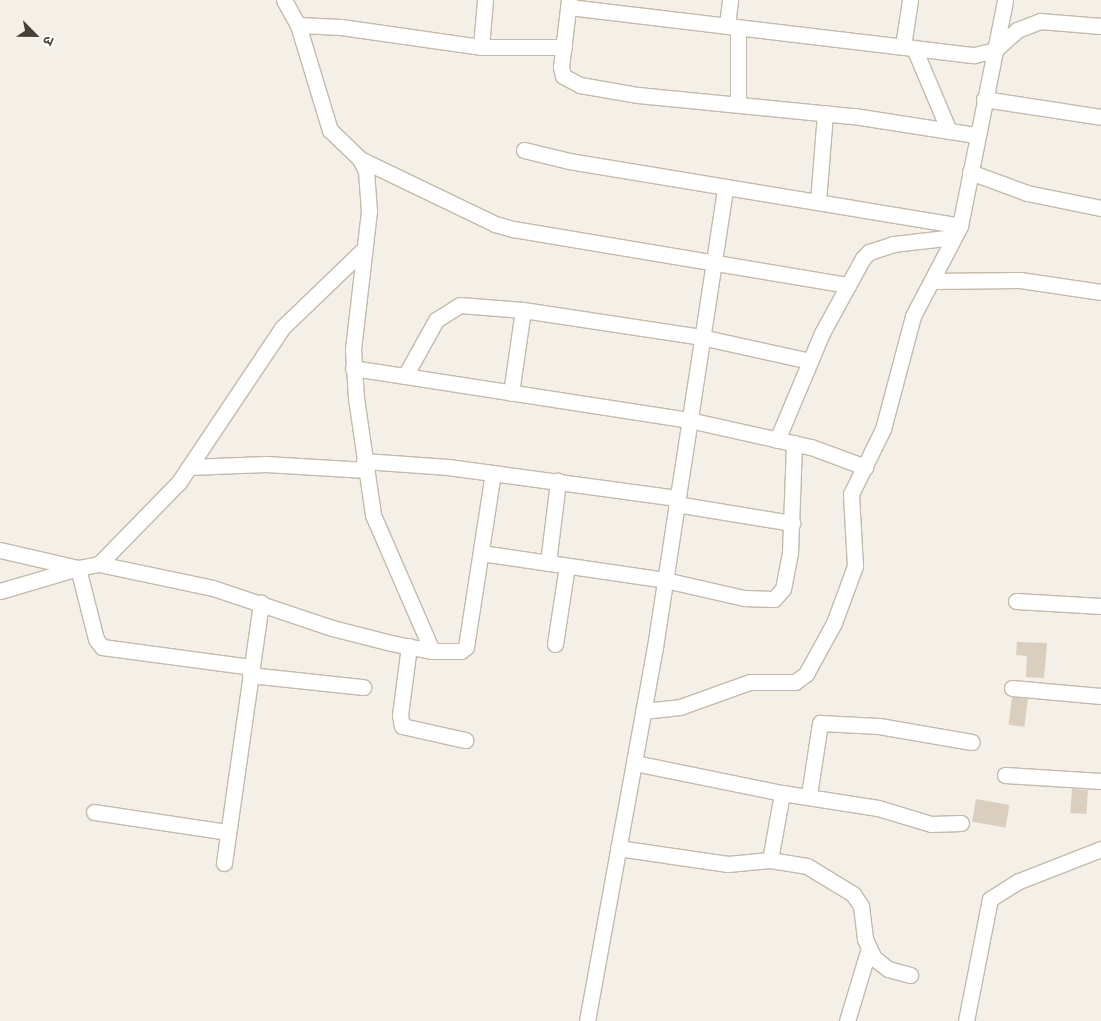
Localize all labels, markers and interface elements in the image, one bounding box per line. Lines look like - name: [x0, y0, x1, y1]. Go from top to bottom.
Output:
- north arrow: [10, 10, 60, 60]
- text: उ: [40, 34, 59, 48]

